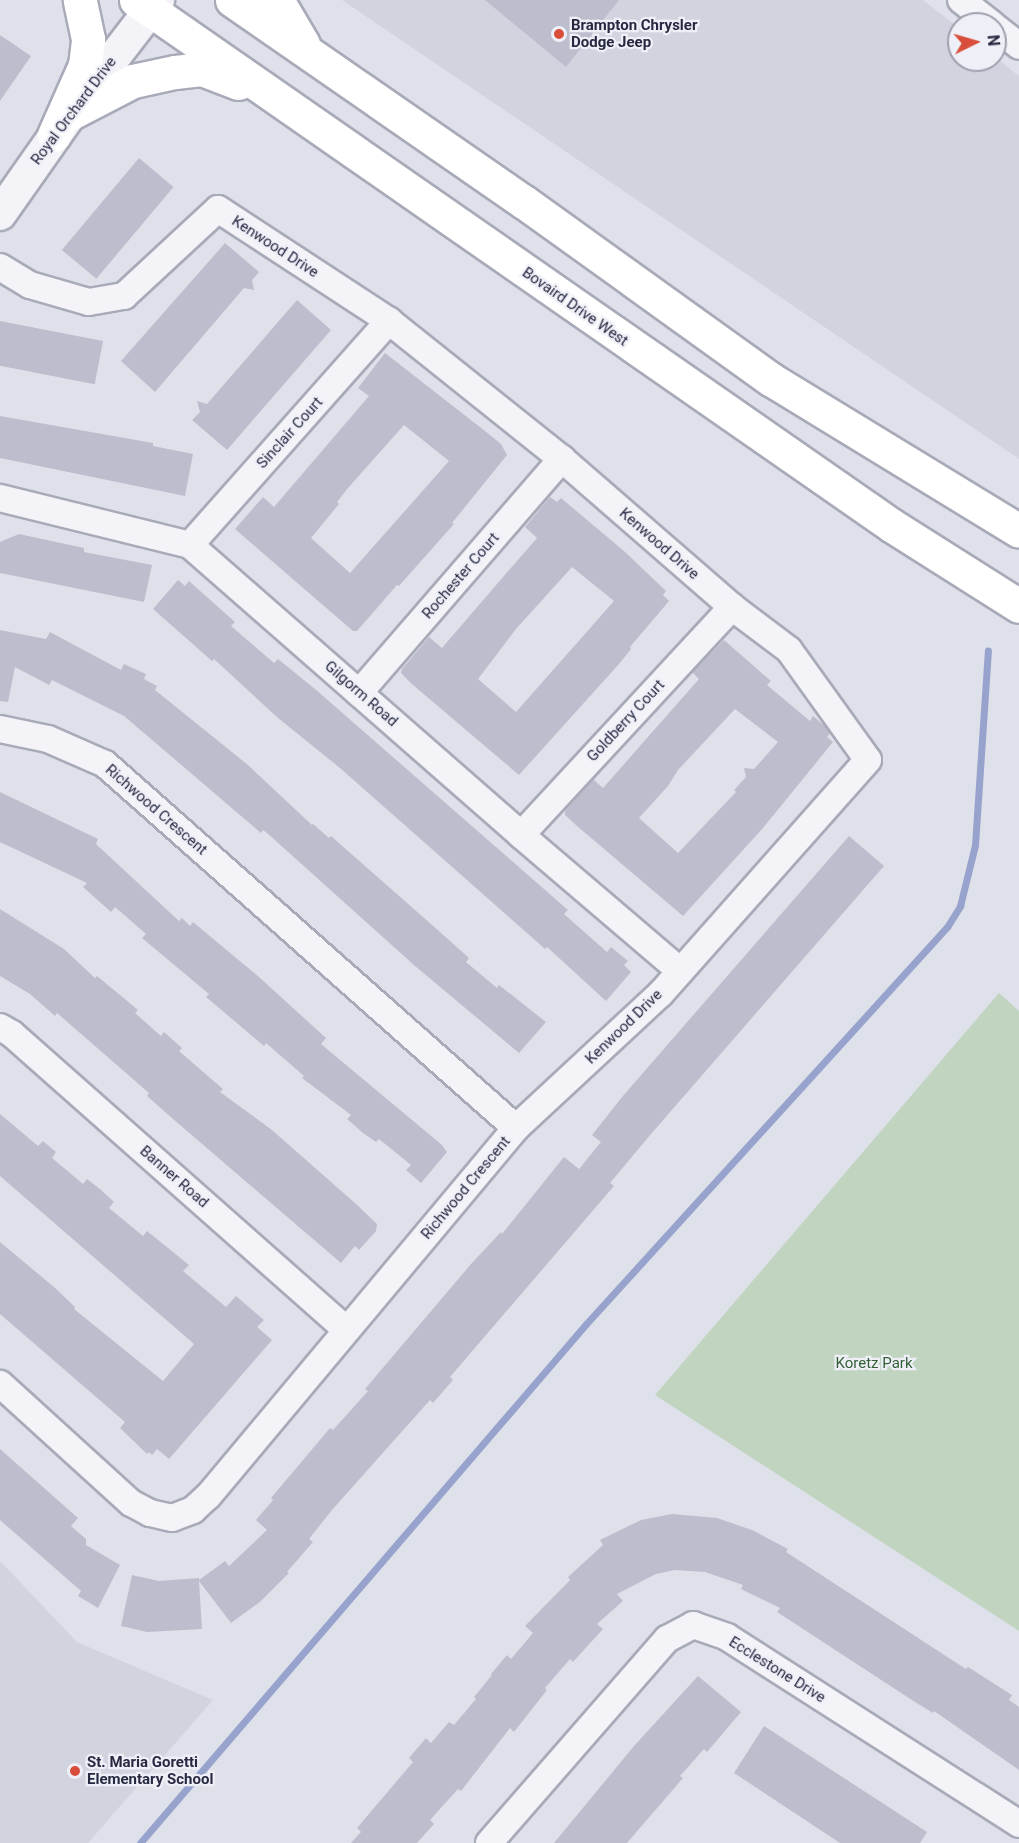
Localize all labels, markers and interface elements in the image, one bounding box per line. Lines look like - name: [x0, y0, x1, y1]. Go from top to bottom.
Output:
- north arrow: [947, 12, 1007, 72]
- place label: Brampton Chrysler Dodge Jeep: [571, 16, 697, 51]
- marker: Brampton Chrysler Dodge Jeep: [552, 27, 566, 41]
- text: N: [983, 34, 1003, 47]
- street label: Royal Orchard Drive: [28, 53, 120, 169]
- street label: Kenwood Drive: [228, 212, 322, 282]
- street label: Bovaird Drive West: [519, 264, 631, 350]
- street label: Sinclair Court: [253, 394, 327, 472]
- street label: Kenwood Drive: [615, 504, 703, 584]
- street label: Rochester Court: [419, 529, 503, 623]
- street label: Gilgorm Road: [321, 657, 401, 731]
- street label: Goldberry Court: [584, 676, 668, 766]
- street label: Richwood Crescent: [101, 761, 211, 859]
- street label: Kenwood Drive: [582, 986, 666, 1068]
- street label: Richwood Crescent: [418, 1133, 514, 1243]
- street label: Banner Road: [136, 1142, 212, 1212]
- park label: Koretz Park: [836, 1355, 912, 1373]
- street label: Ecclestone Drive: [725, 1633, 829, 1707]
- place label: St. Maria Goretti Elementary School: [87, 1753, 213, 1788]
- marker: St. Maria Goretti Elementary School: [68, 1764, 82, 1778]

